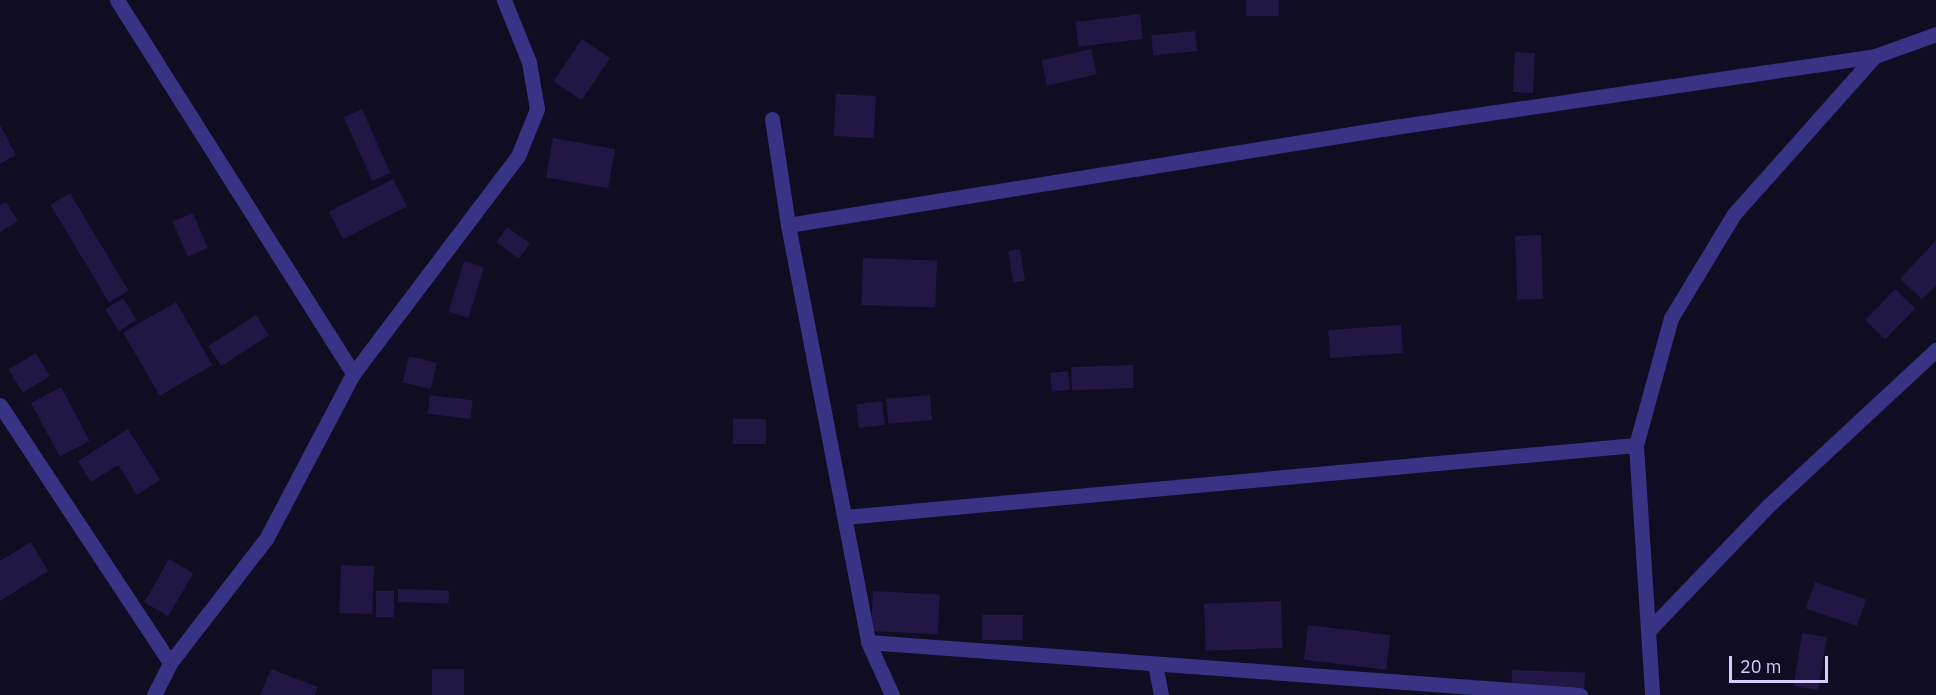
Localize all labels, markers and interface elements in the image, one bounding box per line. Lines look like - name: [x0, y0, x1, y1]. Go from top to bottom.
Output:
- scale bar: [1732, 644, 1831, 682]
- text: 20 m: [1740, 655, 1782, 678]

